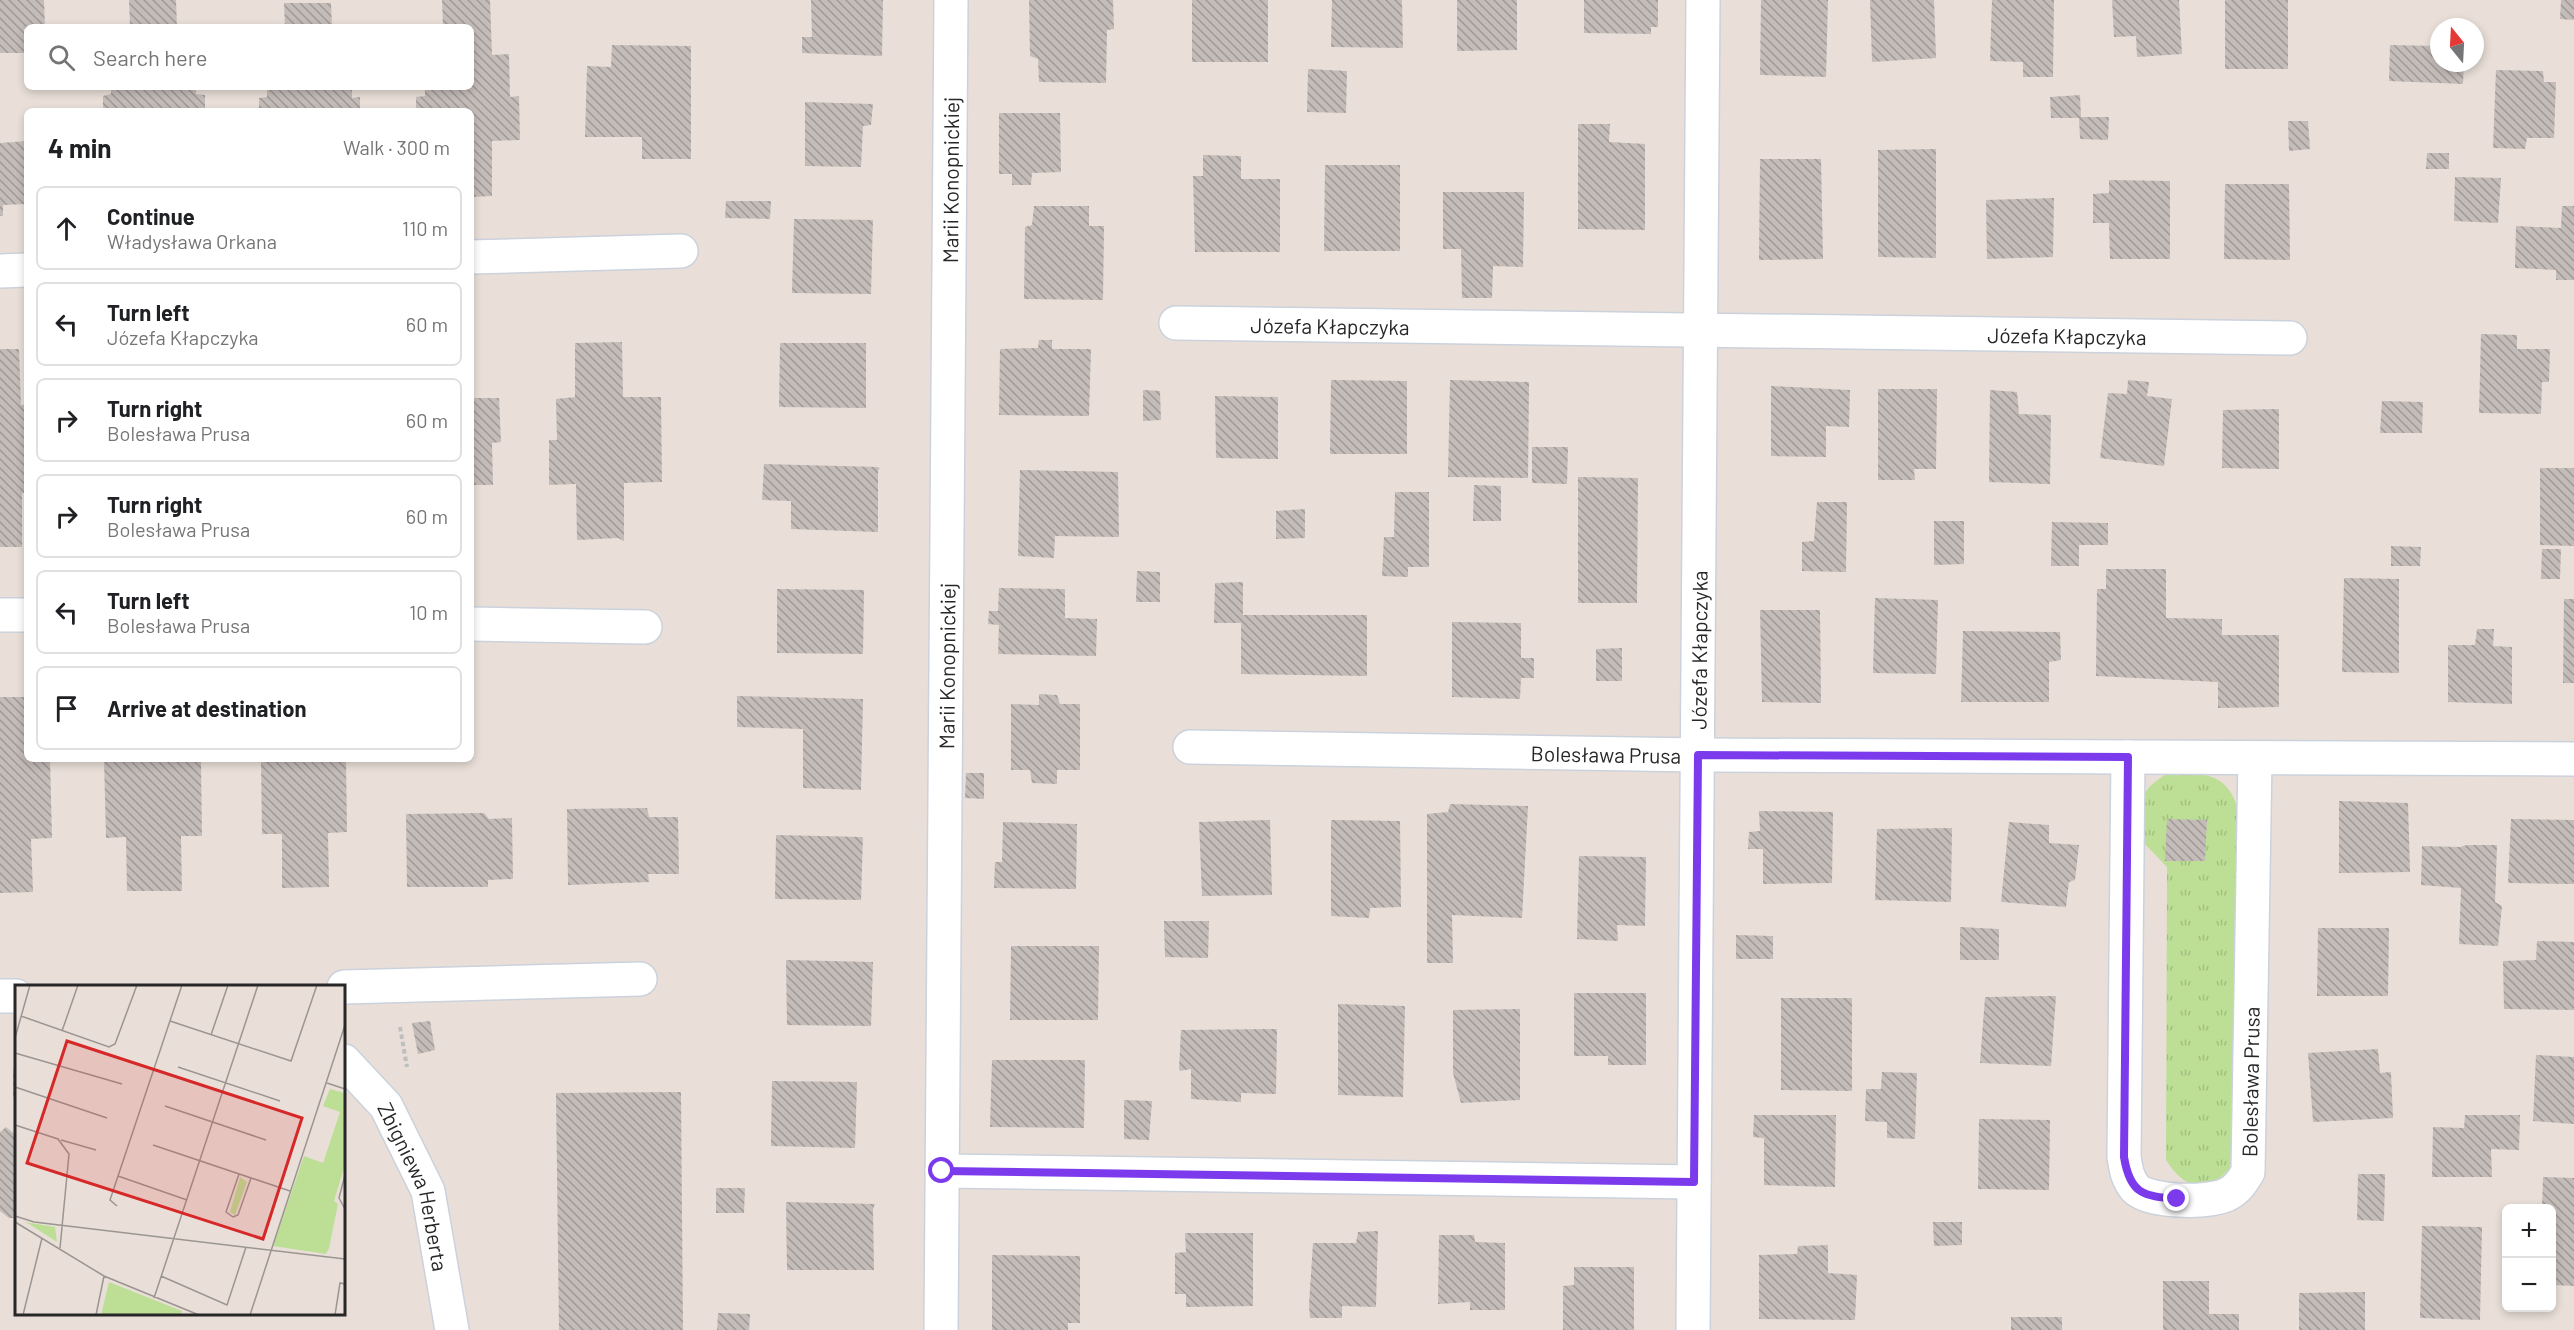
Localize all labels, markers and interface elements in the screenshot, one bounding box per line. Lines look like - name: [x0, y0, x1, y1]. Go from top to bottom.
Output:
- north arrow: [2430, 18, 2484, 72]
- search box: [24, 24, 474, 90]
- icon: search: [45, 41, 78, 74]
- text: Search here: [93, 44, 207, 70]
- street label: Marii Konopnickiej: [937, 97, 963, 263]
- text: 4 min: [48, 132, 112, 163]
- text: Walk · 300 m: [343, 135, 450, 159]
- text: Continue: [107, 203, 195, 229]
- icon: ahead: [50, 212, 83, 245]
- text: 110 m: [402, 216, 448, 240]
- text: Władysława Orkana: [107, 229, 277, 253]
- text: Turn left: [107, 299, 190, 325]
- icon: left: [50, 308, 83, 341]
- text: 60 m: [406, 312, 448, 336]
- street label: Józefa Kłapczyka: [1250, 312, 1410, 339]
- street label: Józefa Kłapczyka: [1987, 321, 2147, 349]
- text: Józefa Kłapczyka: [107, 325, 258, 349]
- text: Turn right: [107, 395, 202, 421]
- icon: right: [50, 404, 83, 437]
- text: 60 m: [406, 408, 448, 432]
- text: Bolesława Prusa: [107, 421, 250, 445]
- text: Turn right: [107, 491, 202, 517]
- icon: right: [50, 500, 83, 533]
- text: 60 m: [406, 504, 448, 528]
- text: Bolesława Prusa: [107, 517, 250, 541]
- street label: Józefa Kłapczyka: [1685, 570, 1711, 730]
- street label: Marii Konopnickiej: [933, 583, 959, 749]
- text: Turn left: [107, 587, 190, 613]
- icon: left: [50, 596, 83, 629]
- text: 10 m: [409, 600, 448, 624]
- text: Bolesława Prusa: [107, 613, 250, 637]
- icon: arrive: [50, 692, 83, 725]
- text: Arrive at destination: [107, 695, 306, 721]
- street label: Bolesława Prusa: [1531, 740, 1681, 767]
- inset map: [15, 985, 345, 1315]
- street label: Bolesława Prusa: [2236, 1006, 2263, 1157]
- street label: Zbigniewa Herberta: [374, 1098, 454, 1273]
- route start: [928, 1157, 954, 1183]
- route end: [2163, 1185, 2189, 1211]
- map controls: [2502, 1204, 2556, 1312]
- button: +: [2502, 1204, 2556, 1258]
- button: −: [2502, 1258, 2556, 1312]

